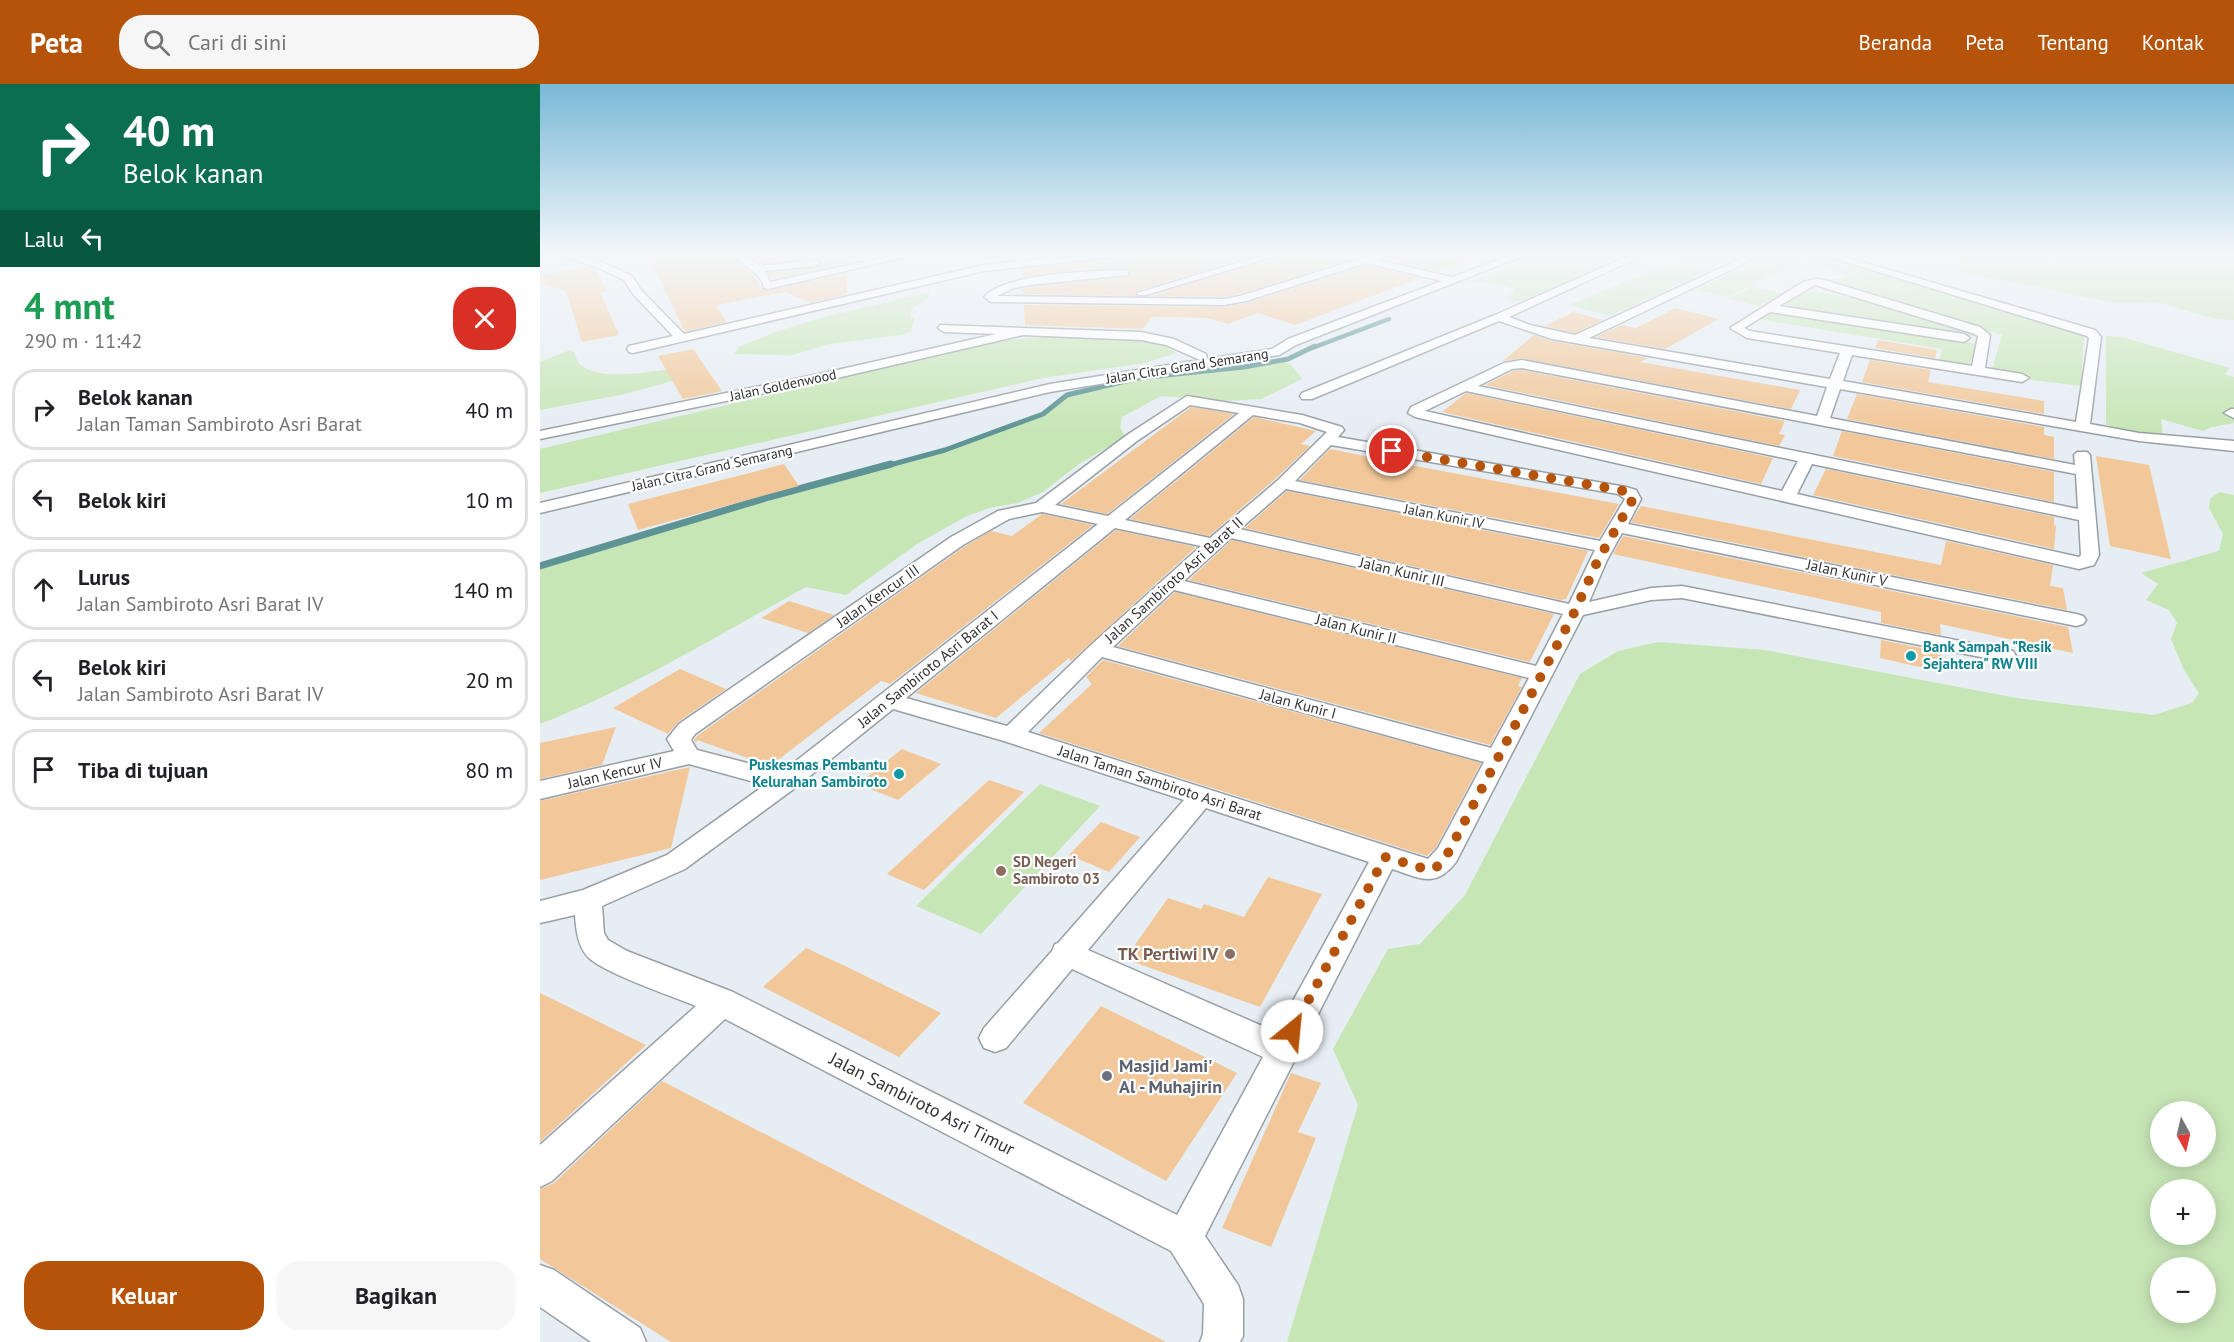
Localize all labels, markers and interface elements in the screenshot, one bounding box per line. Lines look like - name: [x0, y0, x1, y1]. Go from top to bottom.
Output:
- search box: [119, 15, 539, 69]
- text: Peta: [30, 24, 83, 61]
- icon: search: [140, 26, 173, 59]
- text: Cari di sini: [188, 28, 287, 56]
- text: Beranda: [1859, 29, 1932, 56]
- text: Peta: [1965, 29, 2004, 56]
- text: Tentang: [2037, 29, 2109, 56]
- text: Kontak: [2142, 29, 2204, 56]
- text: 40 m: [123, 103, 215, 158]
- icon: right: [24, 108, 102, 186]
- text: Belok kanan: [123, 156, 263, 190]
- icon: left: [76, 222, 109, 255]
- text: Lalu: [24, 225, 64, 253]
- text: 4 mnt: [24, 282, 115, 329]
- button: close: [453, 287, 516, 350]
- text: 290 m · 11:42: [24, 328, 142, 354]
- street label: Jalan Citra Grand Semarang: [1103, 344, 1270, 388]
- street label: Jalan Goldenwood: [727, 365, 838, 405]
- text: Belok kanan: [78, 383, 193, 411]
- icon: right: [27, 393, 60, 426]
- text: 40 m: [465, 396, 513, 424]
- text: Jalan Taman Sambiroto Asri Barat: [78, 411, 362, 437]
- pin: [1366, 425, 1417, 476]
- icon: arrive: [1375, 434, 1408, 467]
- street label: Jalan Citra Grand Semarang: [629, 441, 794, 495]
- icon: left: [27, 483, 60, 516]
- text: Belok kiri: [78, 486, 167, 514]
- text: 10 m: [465, 486, 513, 514]
- street label: Jalan Kunir IV: [1402, 499, 1486, 533]
- street label: Jalan Sambiroto Asri Barat II: [1100, 512, 1247, 648]
- street label: Jalan Kunir III: [1357, 552, 1447, 591]
- street label: Jalan Kunir V: [1804, 554, 1890, 590]
- street label: Jalan Kencur III: [832, 560, 923, 632]
- text: Lurus: [78, 563, 130, 591]
- icon: ahead: [27, 573, 60, 606]
- text: 140 m: [453, 576, 513, 604]
- text: Jalan Sambiroto Asri Barat IV: [78, 591, 323, 617]
- street label: Jalan Sambiroto Asri Barat I: [853, 606, 1002, 732]
- street label: Jalan Kunir II: [1313, 609, 1399, 648]
- place label: Bank Sampah "Resik Sejahtera" RW VIII: [1923, 637, 2052, 673]
- marker: Bank Sampah "Resik Sejahtera" RW VIII: [1904, 649, 1918, 663]
- text: Belok kiri: [78, 653, 167, 681]
- icon: left: [27, 663, 60, 696]
- text: 20 m: [465, 666, 513, 694]
- text: Jalan Sambiroto Asri Barat IV: [78, 681, 323, 707]
- street label: Jalan Kunir I: [1257, 684, 1338, 723]
- street label: Jalan Taman Sambiroto Asri Barat: [1055, 740, 1264, 824]
- street label: Jalan Kencur IV: [565, 752, 665, 793]
- icon: arrive: [27, 753, 60, 786]
- place label: Puskesmas Pembantu Kelurahan Sambiroto: [749, 755, 887, 791]
- text: Tiba di tujuan: [78, 756, 208, 784]
- text: 80 m: [465, 756, 513, 784]
- marker: Puskesmas Pembantu Kelurahan Sambiroto: [892, 767, 906, 781]
- place label: SD Negeri Sambiroto 03: [1013, 852, 1100, 888]
- marker: SD Negeri Sambiroto 03: [994, 864, 1008, 878]
- place label: TK Pertiwi IV: [1117, 942, 1218, 965]
- marker: TK Pertiwi IV: [1223, 947, 1237, 961]
- position arrow: [1260, 999, 1324, 1063]
- street label: Jalan Sambiroto Asri Timur: [825, 1046, 1019, 1160]
- place label: Masjid Jami' Al - Muhajirin: [1119, 1054, 1222, 1098]
- marker: Masjid Jami' Al - Muhajirin: [1100, 1069, 1114, 1083]
- north arrow: [2150, 1101, 2216, 1167]
- map controls: [2150, 1101, 2216, 1323]
- button: +: [2150, 1179, 2216, 1245]
- button: −: [2150, 1257, 2216, 1323]
- button: Keluar: [24, 1261, 264, 1330]
- button: Bagikan: [276, 1261, 516, 1330]

